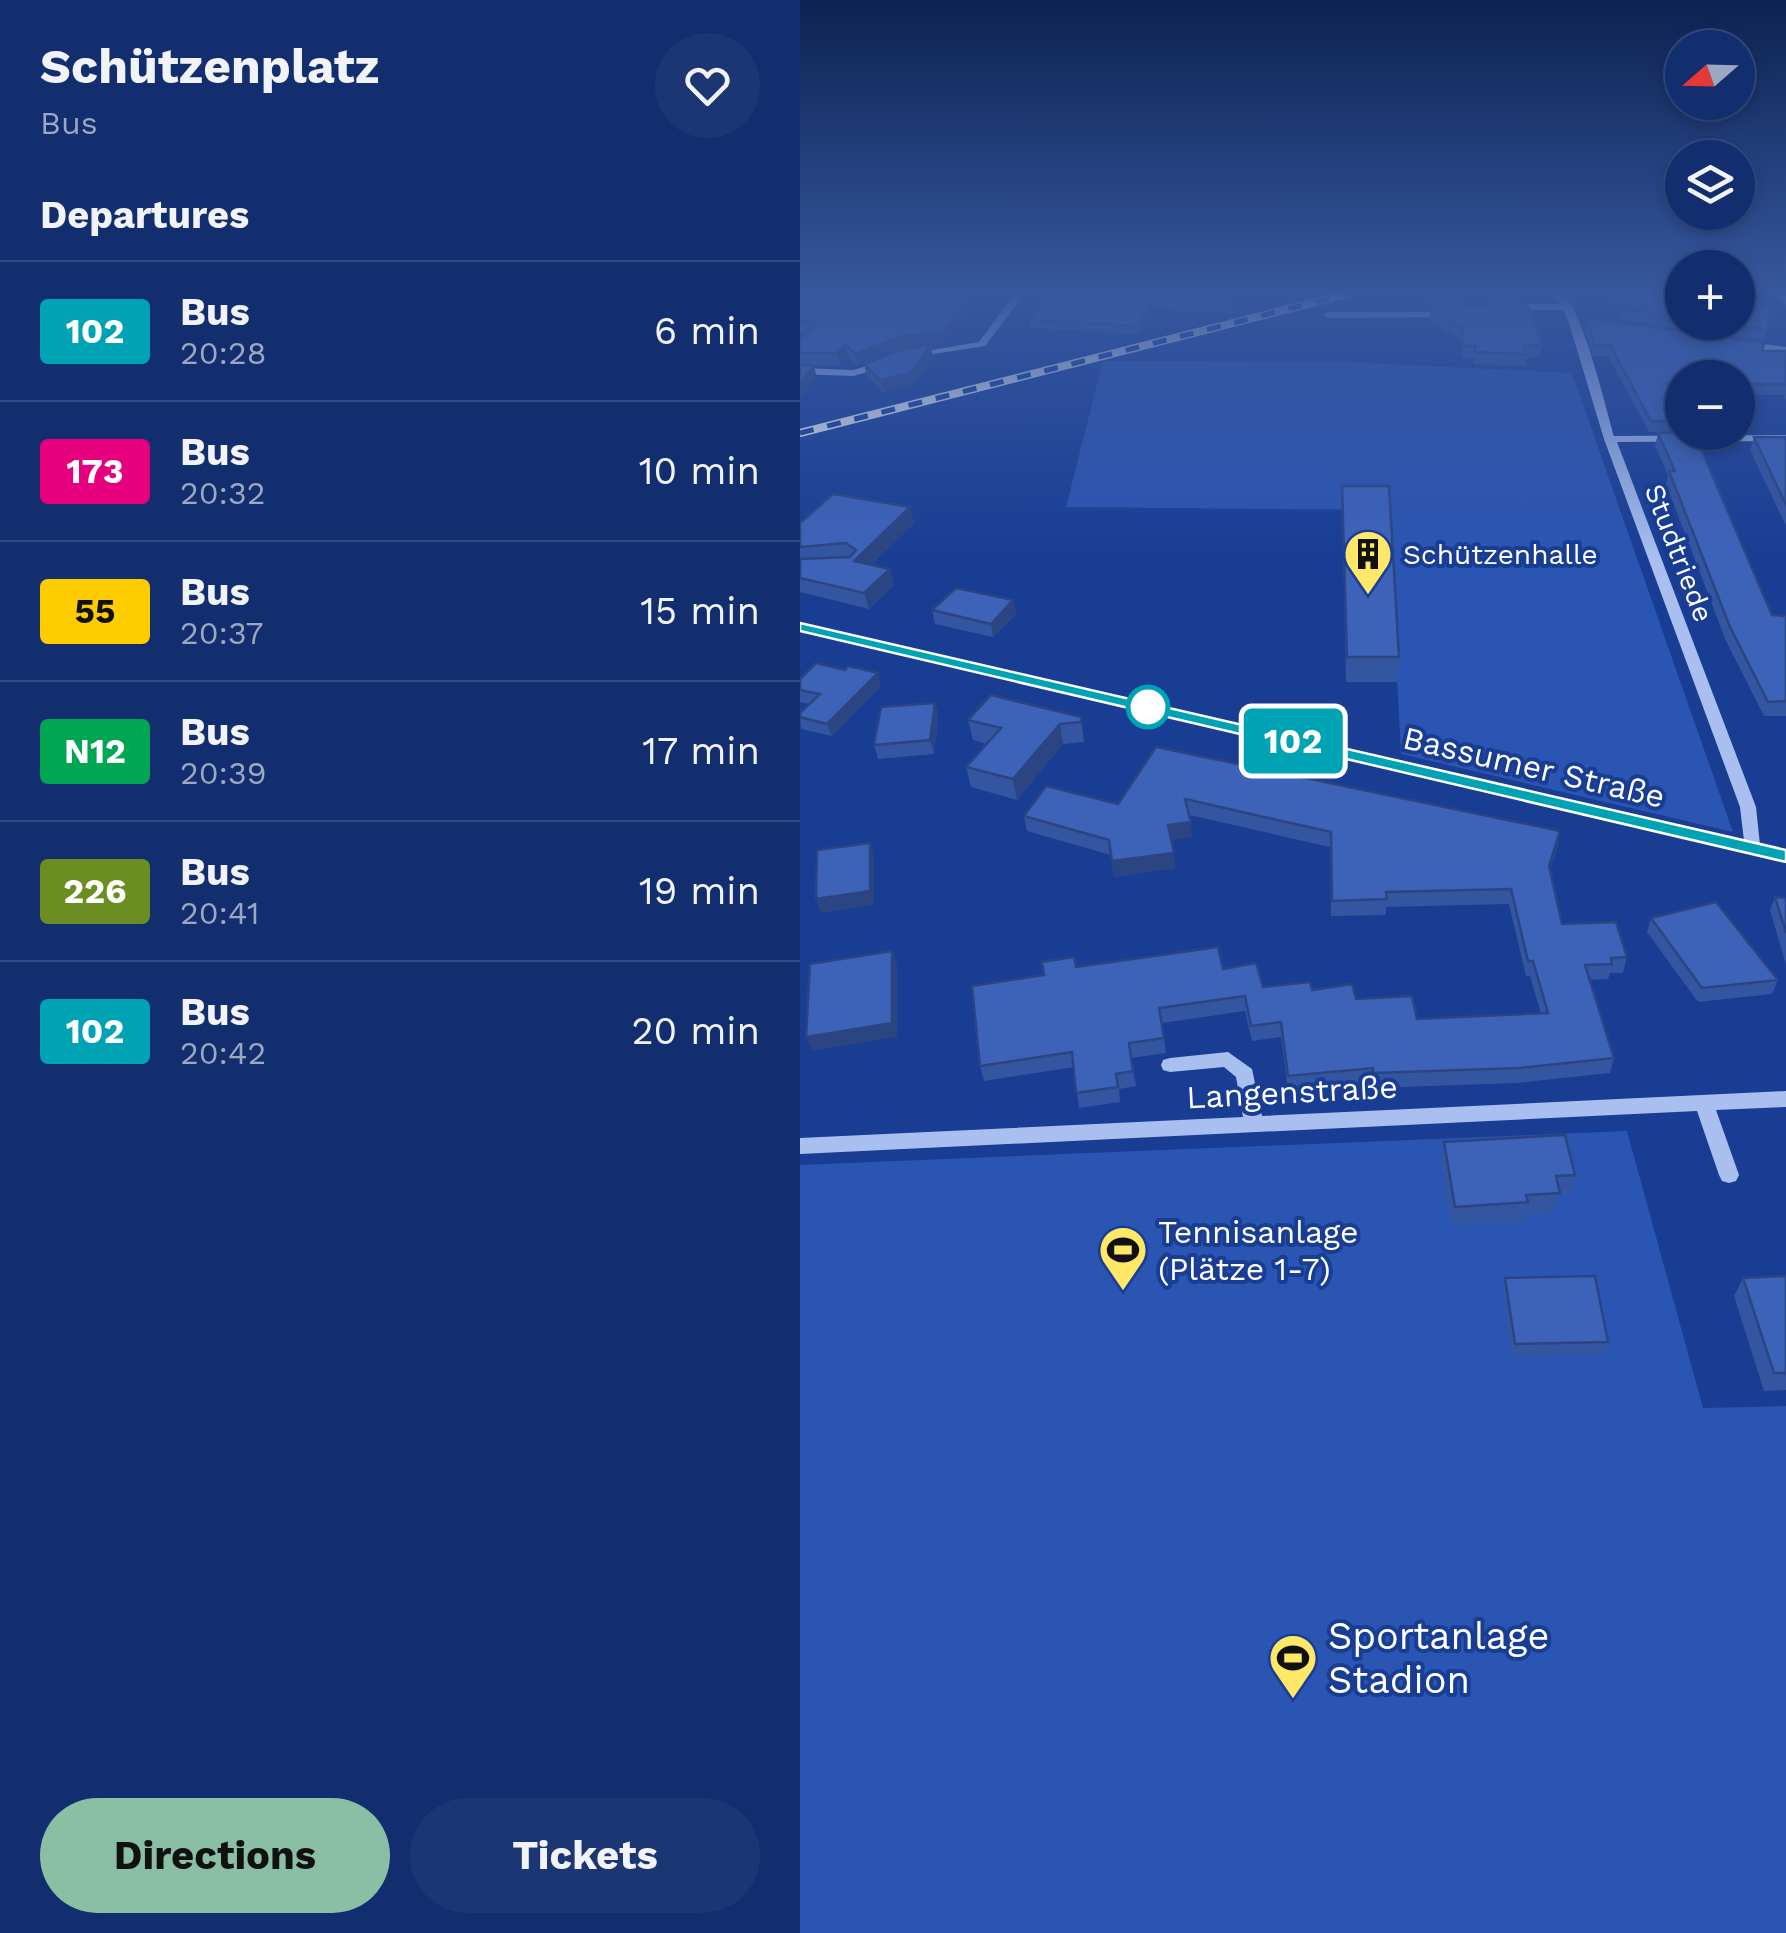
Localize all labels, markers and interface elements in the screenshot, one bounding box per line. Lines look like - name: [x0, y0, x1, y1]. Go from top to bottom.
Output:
- north arrow: [1665, 30, 1755, 120]
- map controls: [1665, 30, 1755, 450]
- button: heart: [655, 33, 760, 138]
- text: Schützenplatz: [40, 38, 380, 95]
- text: Bus: [40, 104, 98, 142]
- button: layers: [1665, 140, 1755, 230]
- text: Departures: [40, 193, 249, 237]
- button: +: [1665, 250, 1755, 340]
- text: Bus: [180, 290, 250, 334]
- text: 6 min: [654, 309, 760, 353]
- text: 102: [66, 310, 124, 352]
- text: 20:28: [180, 334, 266, 372]
- button: −: [1665, 360, 1755, 450]
- text: Bus: [180, 430, 250, 474]
- text: 10 min: [639, 449, 760, 493]
- text: 173: [66, 450, 124, 492]
- text: 20:32: [180, 474, 265, 512]
- street label: Studtriede: [1638, 479, 1720, 627]
- building icon: Schützenhalle: [1342, 528, 1394, 596]
- place label: Schützenhalle: [1403, 538, 1598, 571]
- text: Bus: [180, 570, 250, 614]
- text: 15 min: [640, 589, 760, 633]
- text: 55: [75, 590, 115, 632]
- text: 20:37: [180, 614, 263, 652]
- unlabelled marker: [1127, 686, 1169, 728]
- line badge: 102: [1236, 708, 1350, 774]
- text: Bus: [180, 710, 250, 754]
- street label: Bassumer Straße: [1399, 718, 1669, 816]
- text: 102: [1264, 720, 1322, 762]
- text: 17 min: [642, 729, 760, 773]
- text: N12: [64, 730, 126, 772]
- text: 20:39: [180, 754, 266, 792]
- text: Bus: [180, 850, 250, 894]
- text: 19 min: [639, 869, 760, 913]
- text: 226: [63, 870, 127, 912]
- text: 20:41: [180, 894, 260, 932]
- text: Bus: [180, 990, 250, 1034]
- text: 20 min: [631, 1009, 760, 1053]
- text: 102: [66, 1010, 124, 1052]
- text: 20:42: [180, 1034, 266, 1072]
- street label: Langenstraße: [1185, 1067, 1399, 1117]
- place label: Tennisanlage (Plätze 1-7): [1158, 1213, 1359, 1288]
- sports icon: Tennisanlage (Plätze 1-7): [1097, 1224, 1149, 1292]
- place label: Sportanlage Stadion: [1328, 1614, 1549, 1702]
- sports icon: Sportanlage Stadion: [1267, 1632, 1319, 1700]
- button: Directions: [40, 1798, 390, 1913]
- button: Tickets: [410, 1798, 760, 1913]

